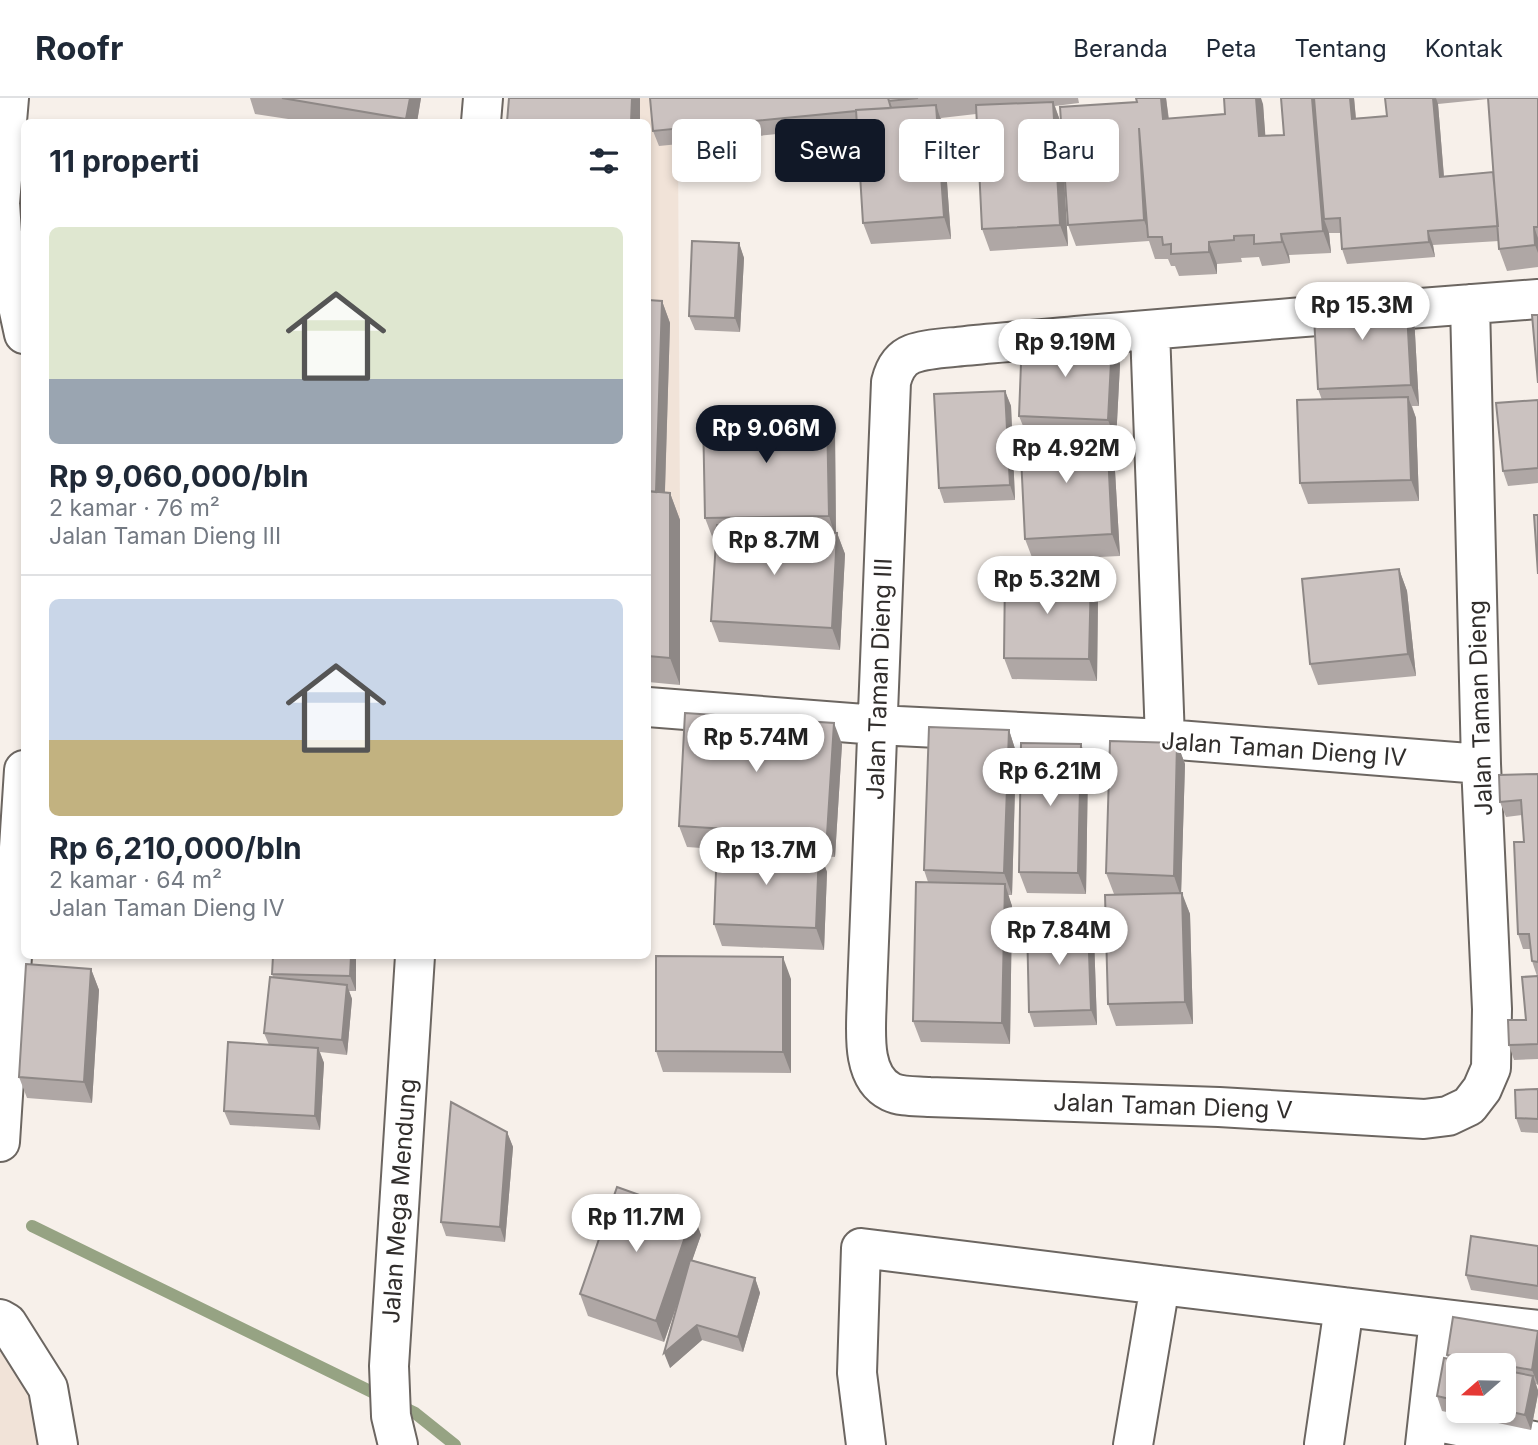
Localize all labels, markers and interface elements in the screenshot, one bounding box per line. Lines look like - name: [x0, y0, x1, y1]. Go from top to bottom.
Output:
- text: Roofr: [35, 28, 123, 68]
- text: Beranda: [1073, 34, 1168, 63]
- text: Peta: [1206, 34, 1256, 63]
- text: Tentang: [1294, 34, 1387, 63]
- text: Kontak: [1425, 34, 1503, 63]
- chip: Beli: [672, 119, 761, 182]
- chip: Sewa: [775, 119, 885, 182]
- chip: Filter: [899, 119, 1004, 182]
- chip: Baru: [1018, 119, 1119, 182]
- icon: filters: [585, 142, 623, 180]
- text: 11 properti: [49, 143, 199, 179]
- icon: home: [273, 273, 399, 399]
- pin: Rp 15.3M: [1290, 282, 1434, 342]
- text: Rp 15.3M: [1311, 291, 1413, 319]
- pin: Rp 9.19M: [993, 320, 1137, 379]
- text: Rp 9.19M: [1014, 328, 1116, 356]
- pin: Rp 9.06M: [694, 406, 838, 465]
- text: Rp 9.06M: [712, 414, 820, 442]
- pin: Rp 4.92M: [994, 426, 1138, 485]
- text: Rp 4.92M: [1012, 434, 1120, 462]
- text: Rp 9,060,000/bln: [49, 458, 309, 494]
- text: 2 kamar · 76 m²: [49, 494, 220, 522]
- pin: Rp 8.7M: [709, 518, 839, 577]
- text: Jalan Taman Dieng III: [49, 522, 281, 550]
- text: Rp 8.7M: [728, 526, 820, 554]
- pin: Rp 5.32M: [975, 556, 1119, 616]
- street label: Jalan Taman Dieng III: [860, 557, 898, 801]
- text: Rp 5.32M: [993, 565, 1101, 593]
- street label: Jalan Taman Dieng: [1462, 600, 1498, 816]
- icon: home: [273, 645, 399, 771]
- pin: Rp 5.74M: [684, 714, 828, 774]
- text: Rp 5.74M: [703, 723, 809, 751]
- street label: Jalan Taman Dieng IV: [1160, 726, 1408, 772]
- pin: Rp 6.21M: [978, 748, 1122, 808]
- text: Rp 6.21M: [999, 757, 1101, 785]
- pin: Rp 13.7M: [694, 828, 838, 887]
- text: Rp 6,210,000/bln: [49, 830, 302, 866]
- text: Rp 13.7M: [715, 836, 817, 864]
- text: 2 kamar · 64 m²: [49, 866, 222, 894]
- text: Jalan Taman Dieng IV: [49, 894, 285, 922]
- pin: Rp 7.84M: [987, 908, 1131, 967]
- text: Rp 7.84M: [1007, 916, 1111, 944]
- street label: Jalan Mega Mendung: [376, 1077, 422, 1325]
- street label: Jalan Taman Dieng V: [1053, 1087, 1293, 1125]
- pin: Rp 11.7M: [564, 1194, 708, 1254]
- text: Rp 11.7M: [588, 1203, 684, 1231]
- north arrow: [1446, 1353, 1516, 1423]
- map controls: [1446, 1353, 1516, 1423]

